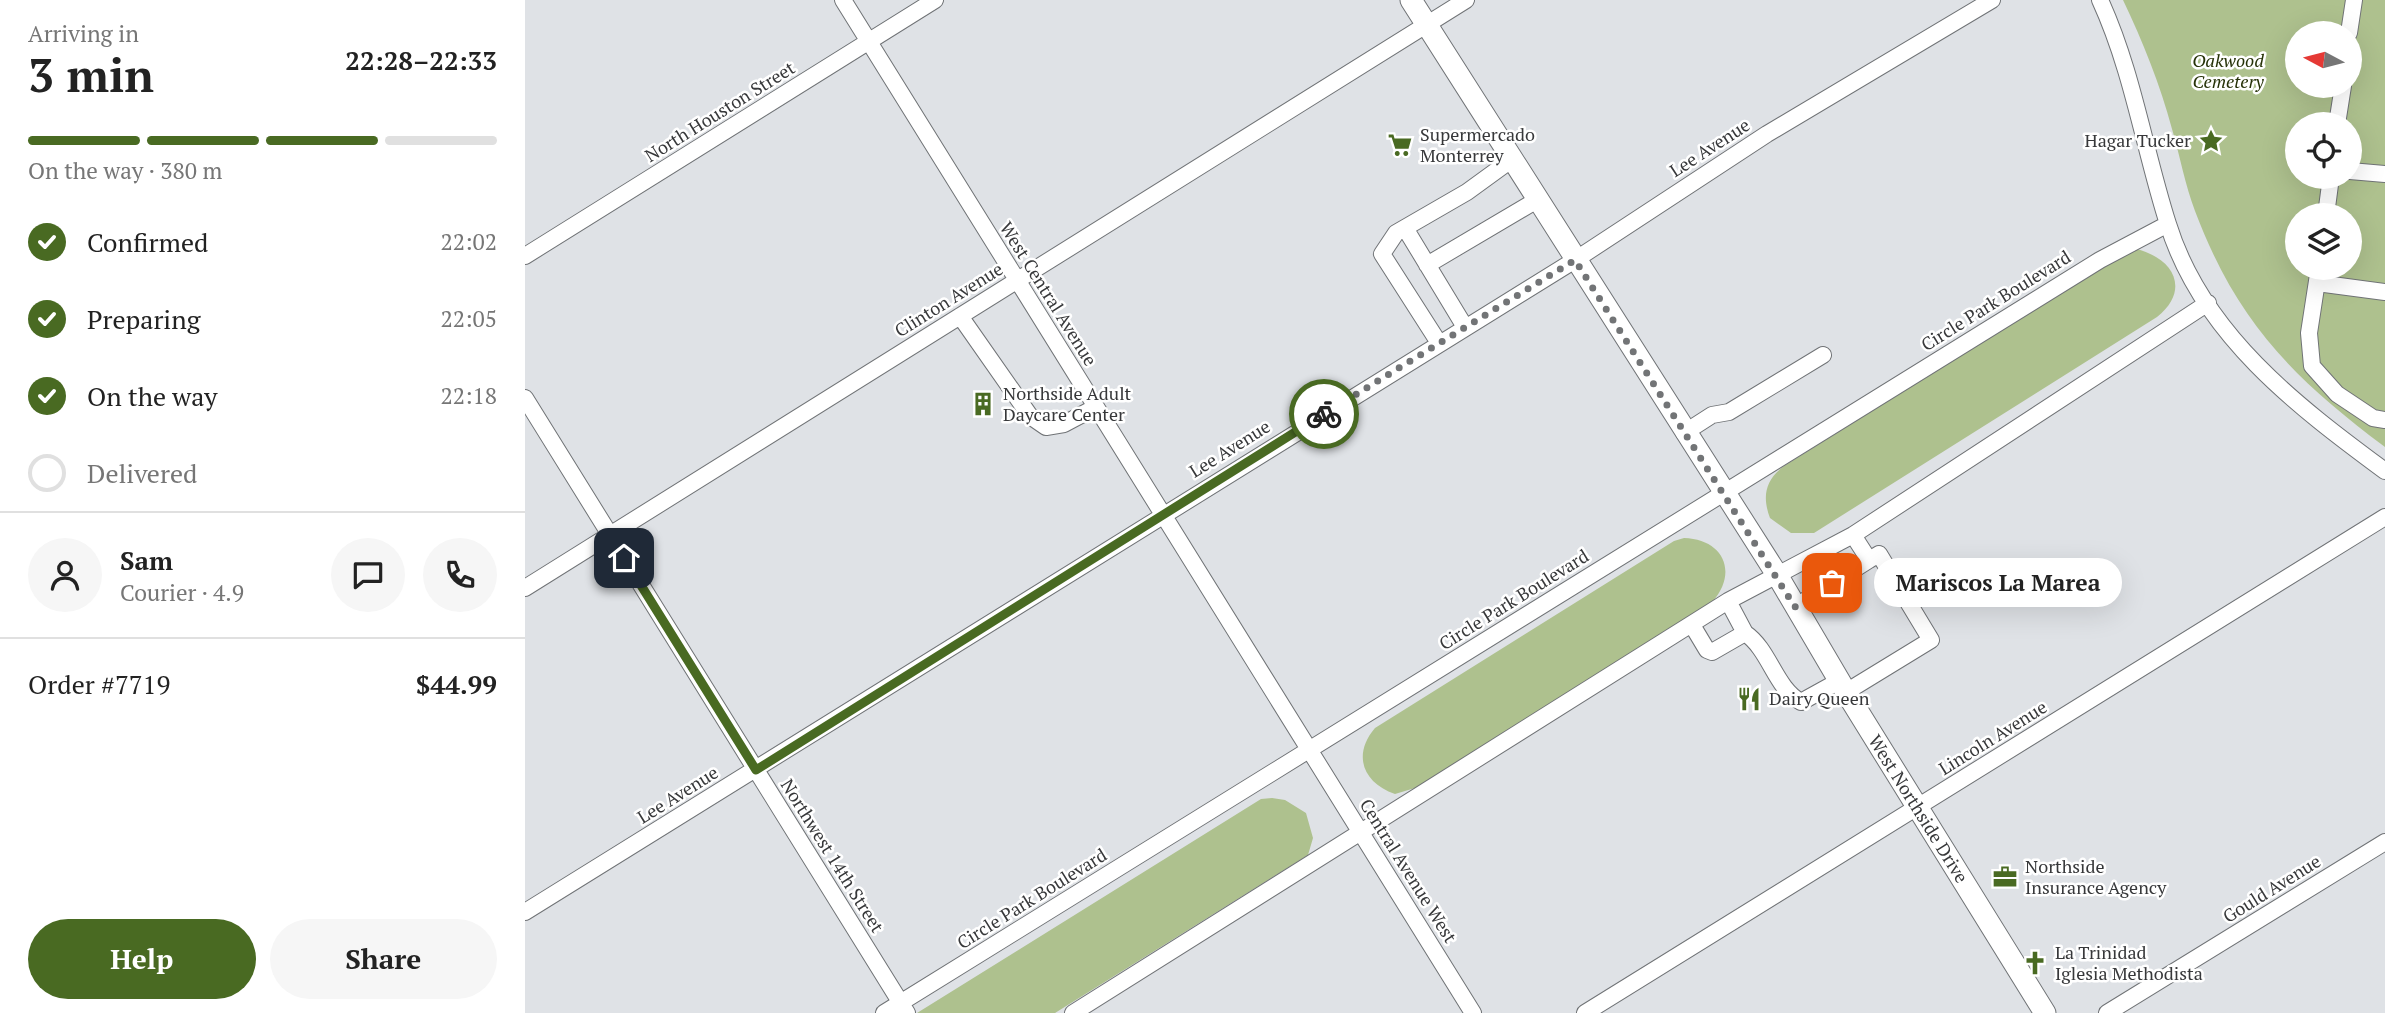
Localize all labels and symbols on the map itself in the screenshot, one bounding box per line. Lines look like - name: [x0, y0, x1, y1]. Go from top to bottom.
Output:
- north arrow: [2285, 21, 2363, 98]
- park label: Oakwood Cemetery: [2192, 48, 2264, 93]
- street label: North Houston Street: [640, 55, 799, 167]
- street label: Lee Avenue: [1665, 112, 1754, 182]
- place label: Supermercado Monterrey: [1420, 122, 1535, 167]
- place icon: Hagar Tucker: [2197, 127, 2225, 155]
- place label: Hagar Tucker: [2085, 128, 2191, 152]
- supermarket icon: Supermercado Monterrey: [1386, 131, 1414, 159]
- street label: West Central Avenue: [995, 217, 1103, 370]
- street label: Circle Park Boulevard: [1916, 244, 2075, 356]
- street label: Clinton Avenue: [890, 256, 1007, 342]
- courier: [1289, 379, 1359, 449]
- place label: Northside Adult Daycare Center: [1003, 381, 1132, 426]
- building icon: Northside Adult Daycare Center: [969, 390, 997, 418]
- street label: Lee Avenue: [1185, 414, 1274, 482]
- pin: [594, 528, 654, 588]
- street label: Circle Park Boulevard: [1434, 543, 1593, 655]
- pin: [1802, 553, 1862, 613]
- callout: Mariscos La Marea: [1874, 558, 2123, 608]
- restaurant icon: Dairy Queen: [1735, 685, 1763, 713]
- place label: Dairy Queen: [1769, 686, 1870, 710]
- street label: Lincoln Avenue: [1934, 694, 2051, 780]
- street label: West Northside Drive: [1864, 730, 1974, 887]
- street label: Lee Avenue: [633, 760, 722, 828]
- street label: Northwest 14th Street: [776, 774, 890, 937]
- street label: Central Avenue West: [1355, 794, 1463, 947]
- street label: Circle Park Boulevard: [952, 842, 1111, 954]
- street label: Gould Avenue: [2218, 849, 2325, 928]
- place label: Northside Insurance Agency: [2025, 854, 2167, 899]
- office icon: Northside Insurance Agency: [1991, 863, 2019, 891]
- place label: La Trinidad Iglesia Methodista: [2055, 940, 2203, 985]
- church icon: La Trinidad Iglesia Methodista: [2021, 949, 2049, 977]

